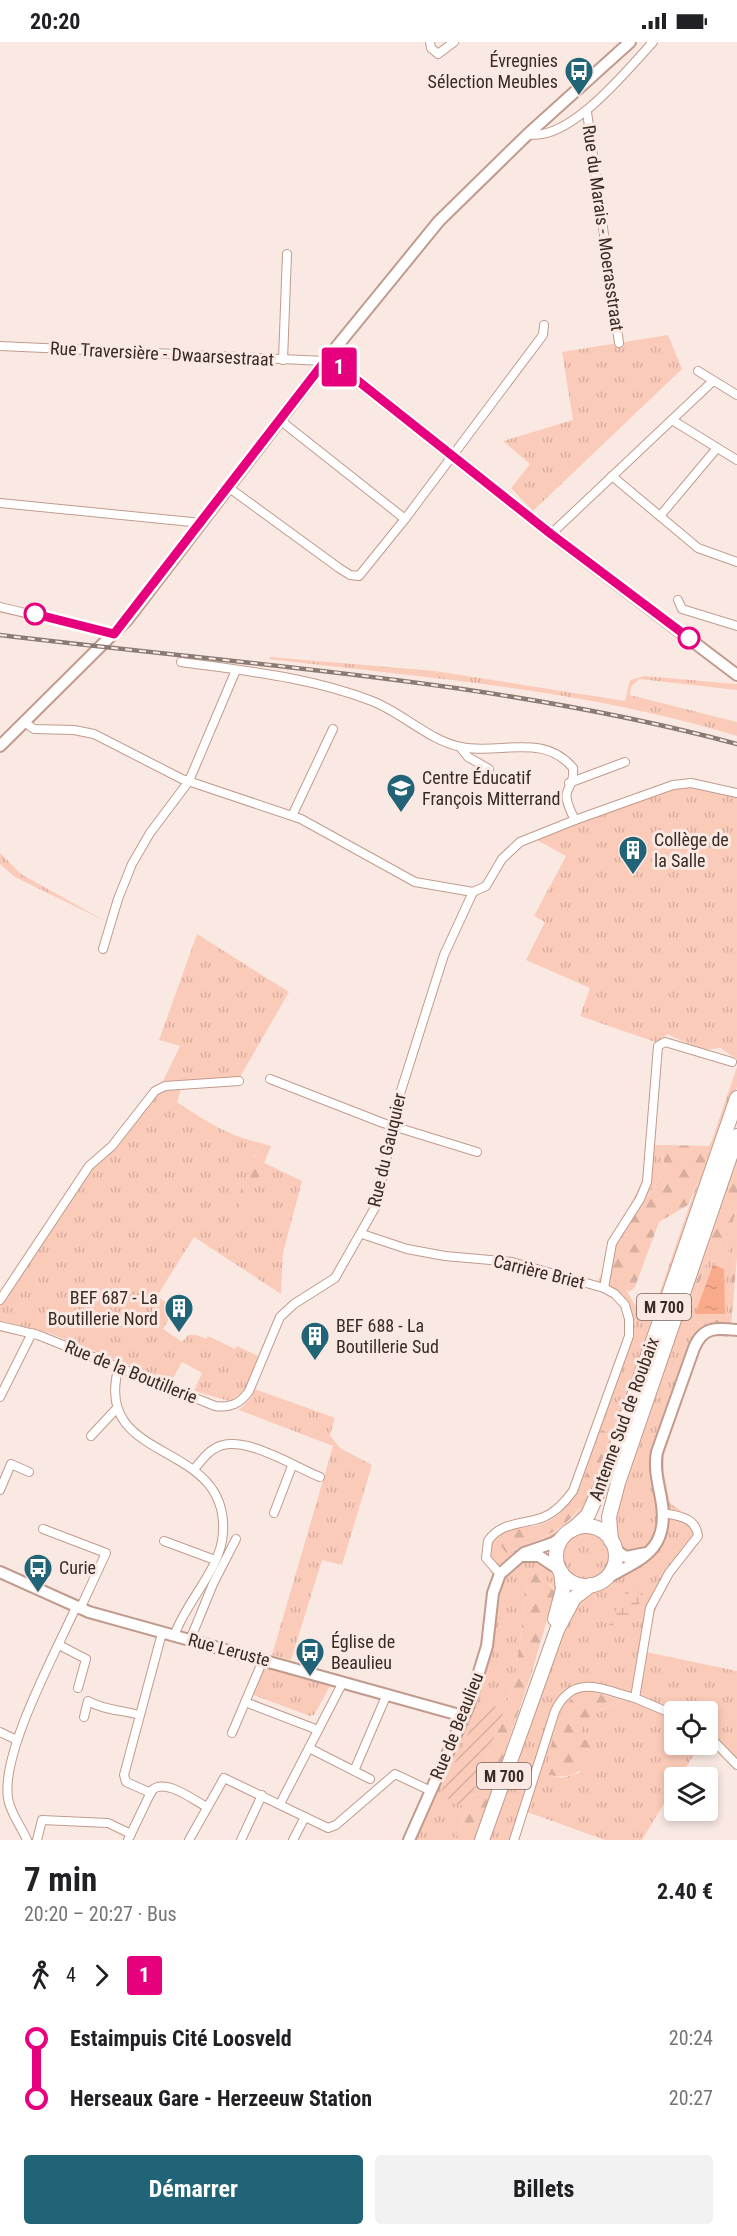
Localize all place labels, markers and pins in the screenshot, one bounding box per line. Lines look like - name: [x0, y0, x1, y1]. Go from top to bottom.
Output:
- place label: Évregnies Sélection Meubles: [428, 50, 558, 92]
- bus stop icon: Évregnies Sélection Meubles: [563, 55, 595, 97]
- unlabelled marker: [24, 603, 46, 625]
- unlabelled marker: [678, 627, 700, 649]
- place label: Centre Éducatif François Mitterrand: [422, 767, 560, 809]
- school or university icon: Centre Éducatif François Mitterrand: [385, 772, 417, 814]
- place label: Collège de la Salle: [654, 829, 729, 871]
- building icon: Collège de la Salle: [617, 834, 649, 876]
- place label: BEF 687 - La Boutillerie Nord: [48, 1287, 158, 1329]
- building icon: BEF 687 - La Boutillerie Nord: [163, 1292, 195, 1334]
- place label: BEF 688 - La Boutillerie Sud: [336, 1315, 439, 1357]
- building icon: BEF 688 - La Boutillerie Sud: [299, 1320, 331, 1362]
- bus stop icon: Curie: [22, 1552, 54, 1594]
- place label: Curie: [59, 1557, 96, 1578]
- place label: Église de Beaulieu: [331, 1631, 395, 1673]
- bus stop icon: Église de Beaulieu: [294, 1636, 326, 1678]

